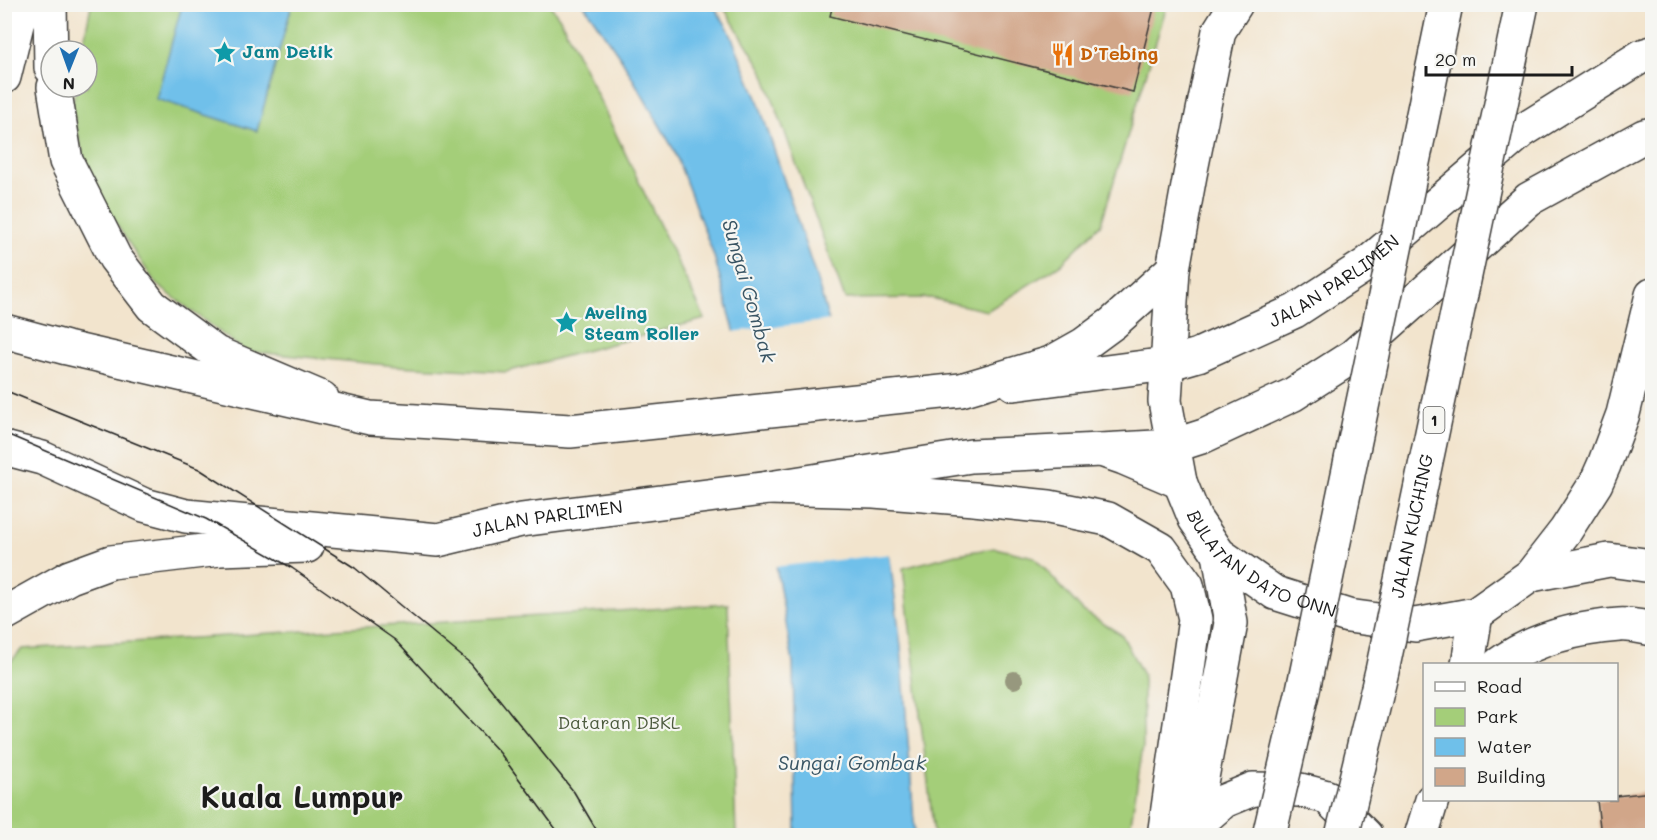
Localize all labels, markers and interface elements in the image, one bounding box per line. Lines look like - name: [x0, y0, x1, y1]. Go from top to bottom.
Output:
- north arrow: [39, 39, 99, 99]
- place icon: Jam Detik: [211, 39, 237, 65]
- place label: Jam Detik: [242, 39, 333, 63]
- scale bar: [1426, 39, 1572, 77]
- restaurant icon: D’Tebing: [1049, 41, 1075, 67]
- place label: D’Tebing: [1080, 41, 1158, 65]
- text: 20 m: [1435, 47, 1476, 71]
- text: N: [62, 74, 75, 95]
- water label: Sungai Gombak: [717, 216, 783, 366]
- street label: JALAN PARLIMEN: [1265, 229, 1404, 332]
- place label: Aveling Steam Roller: [584, 300, 699, 345]
- place icon: Aveling Steam Roller: [553, 310, 579, 336]
- road number: 1: [1424, 407, 1444, 433]
- street label: JALAN KUCHING: [1385, 452, 1438, 600]
- street label: JALAN PARLIMEN: [470, 494, 624, 542]
- street label: BULATAN DATO ONN: [1182, 507, 1340, 623]
- legend: [1423, 663, 1618, 801]
- text: Road: [1477, 674, 1522, 698]
- text: Park: [1477, 704, 1518, 728]
- park label: Dataran DBKL: [558, 710, 681, 734]
- text: Water: [1477, 734, 1532, 758]
- water label: Sungai Gombak: [778, 749, 927, 775]
- text: Building: [1477, 764, 1545, 788]
- district label: Kuala Lumpur: [201, 776, 403, 816]

